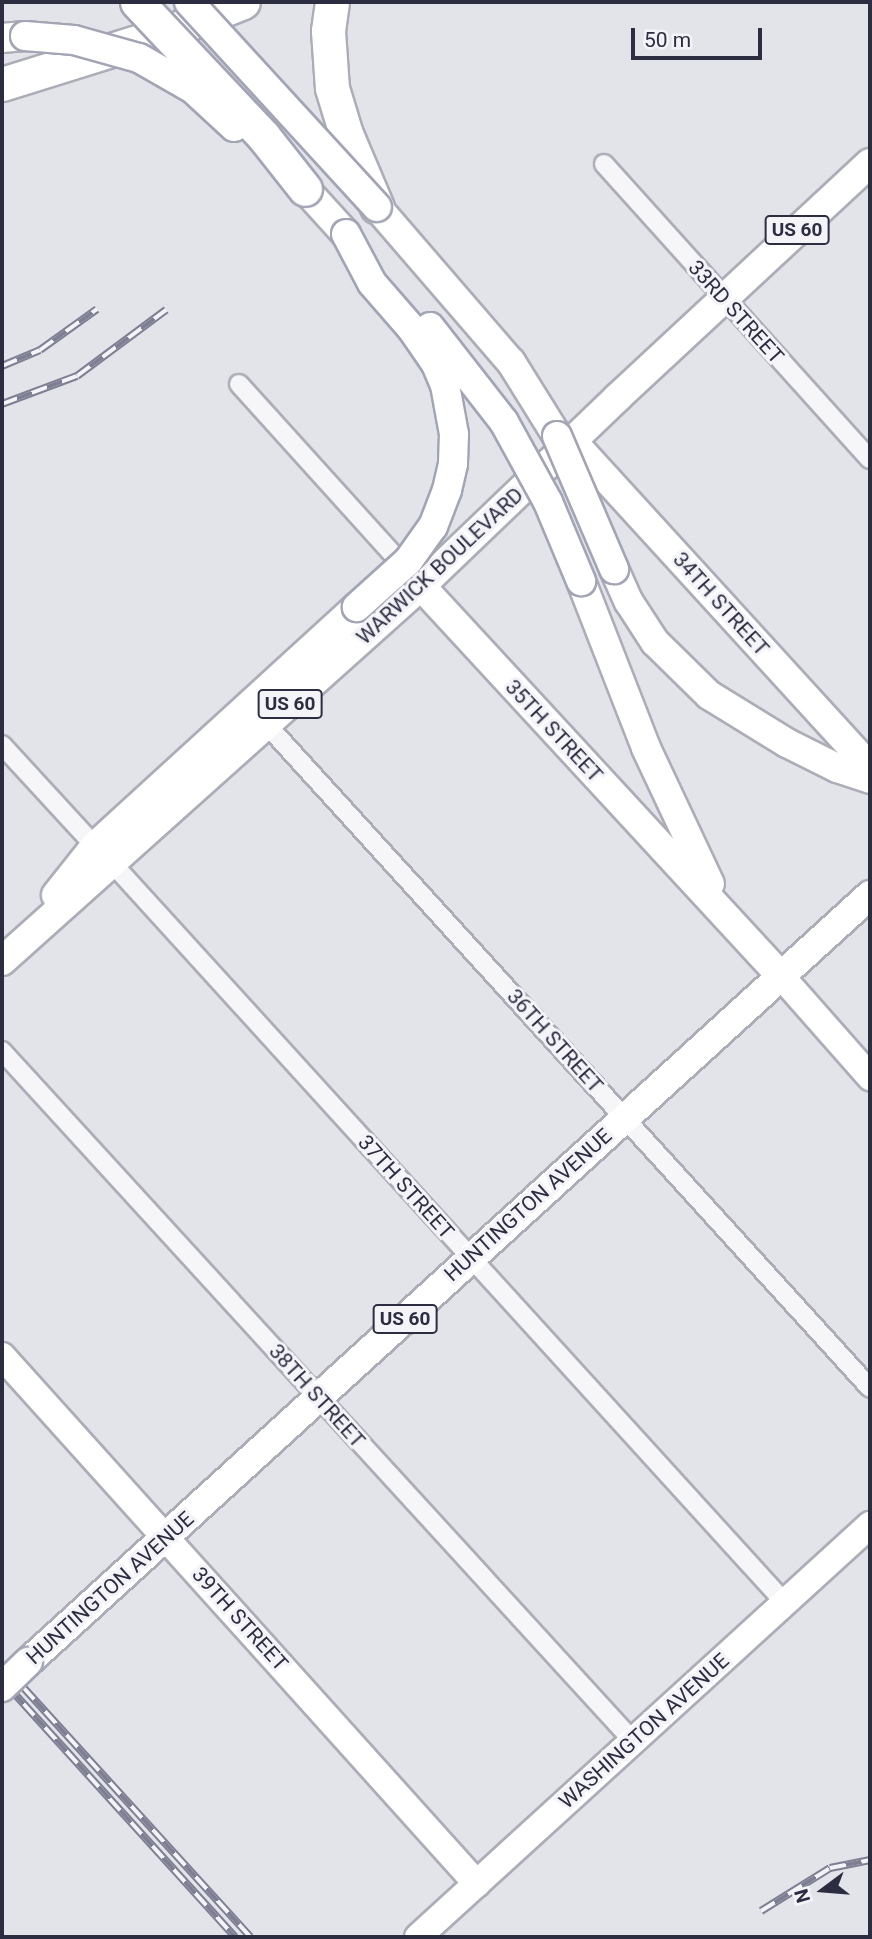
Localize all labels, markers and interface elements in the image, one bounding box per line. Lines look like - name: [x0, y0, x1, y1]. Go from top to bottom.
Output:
- scale bar: [634, 14, 765, 58]
- text: 50 m: [644, 28, 691, 52]
- road number: US 60: [764, 214, 830, 246]
- street label: 33RD STREET: [683, 255, 789, 369]
- street label: WARWICK BOULEVARD: [351, 482, 529, 650]
- street label: 34TH STREET: [668, 547, 774, 661]
- street label: 35TH STREET: [500, 675, 608, 787]
- road number: US 60: [257, 688, 323, 720]
- street label: 36TH STREET: [502, 984, 608, 1098]
- street label: HUNTINGTON AVENUE: [439, 1123, 617, 1287]
- street label: 37TH STREET: [353, 1130, 459, 1244]
- road number: US 60: [372, 1303, 438, 1334]
- street label: 38TH STREET: [264, 1339, 370, 1453]
- street label: HUNTINGTON AVENUE: [21, 1506, 199, 1670]
- street label: 39TH STREET: [187, 1562, 293, 1676]
- street label: WASHINGTON AVENUE: [554, 1648, 734, 1814]
- north arrow: [788, 1855, 858, 1925]
- text: N: [789, 1886, 815, 1906]

